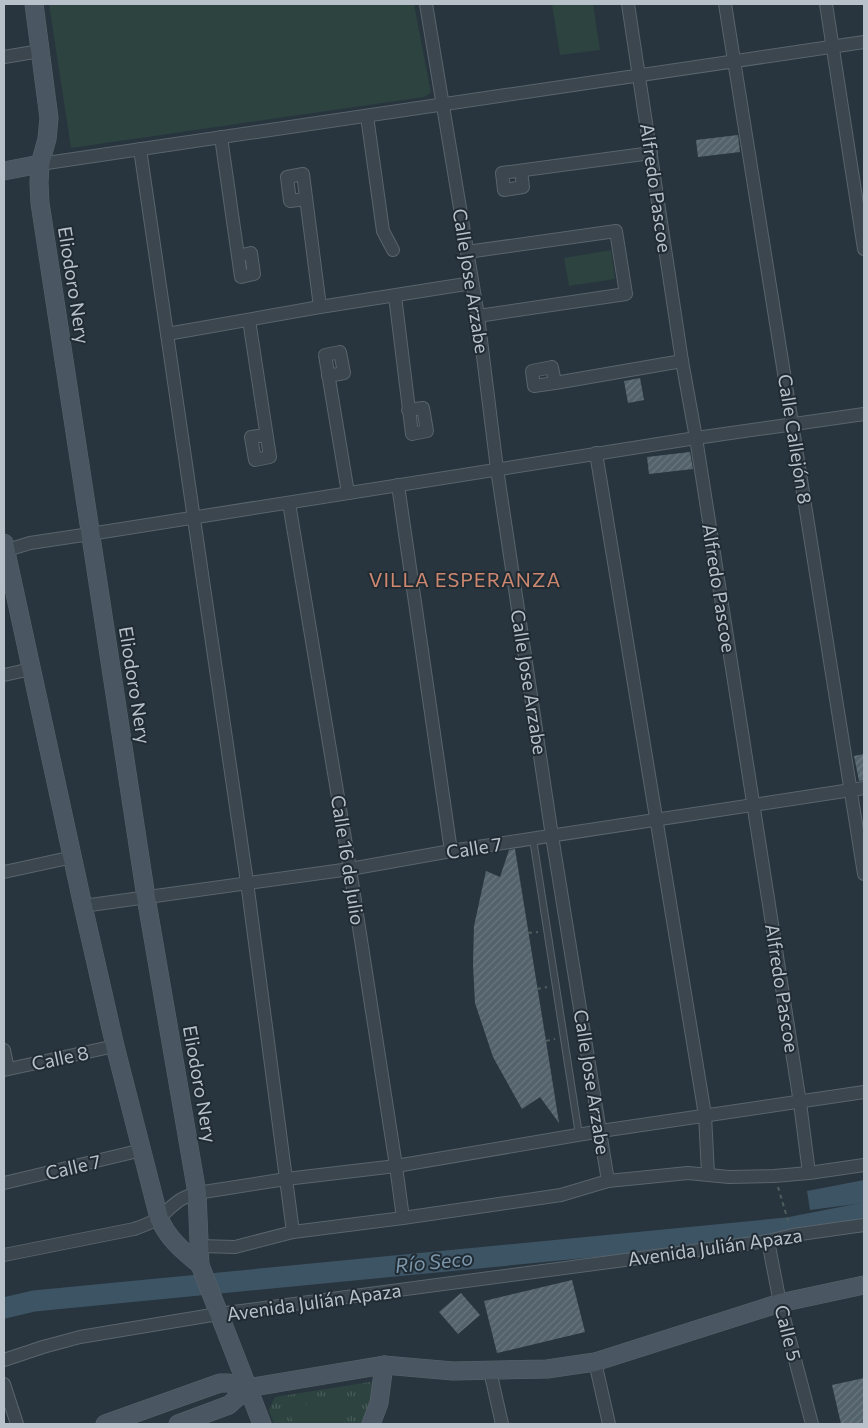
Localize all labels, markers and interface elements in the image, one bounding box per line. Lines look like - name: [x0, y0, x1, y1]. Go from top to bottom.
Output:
- street label: Alfredo Pascoe: [636, 122, 677, 254]
- street label: Calle Jose Arzabe: [449, 207, 494, 355]
- street label: Eliodoro Nery: [54, 225, 95, 345]
- street label: Calle Callejón 8: [774, 372, 817, 505]
- street label: Alfredo Pascoe: [698, 522, 741, 654]
- district label: VILLA ESPERANZA: [369, 567, 561, 591]
- street label: Calle Jose Arzabe: [507, 608, 552, 756]
- street label: Eliodoro Nery: [115, 625, 156, 745]
- street label: Calle 16 de Julio: [327, 793, 370, 927]
- street label: Calle 7: [444, 832, 504, 863]
- street label: Alfredo Pascoe: [761, 922, 804, 1054]
- street label: Calle Jose Arzabe: [570, 1008, 615, 1156]
- street label: Eliodoro Nery: [179, 1023, 222, 1145]
- street label: Calle 8: [29, 1040, 91, 1075]
- street label: Calle 7: [43, 1149, 103, 1184]
- street label: Avenida Julián Apaza: [626, 1223, 804, 1270]
- water label: Río Seco: [394, 1245, 474, 1277]
- street label: Avenida Julián Apaza: [225, 1278, 403, 1325]
- street label: Calle 5: [770, 1302, 807, 1363]

